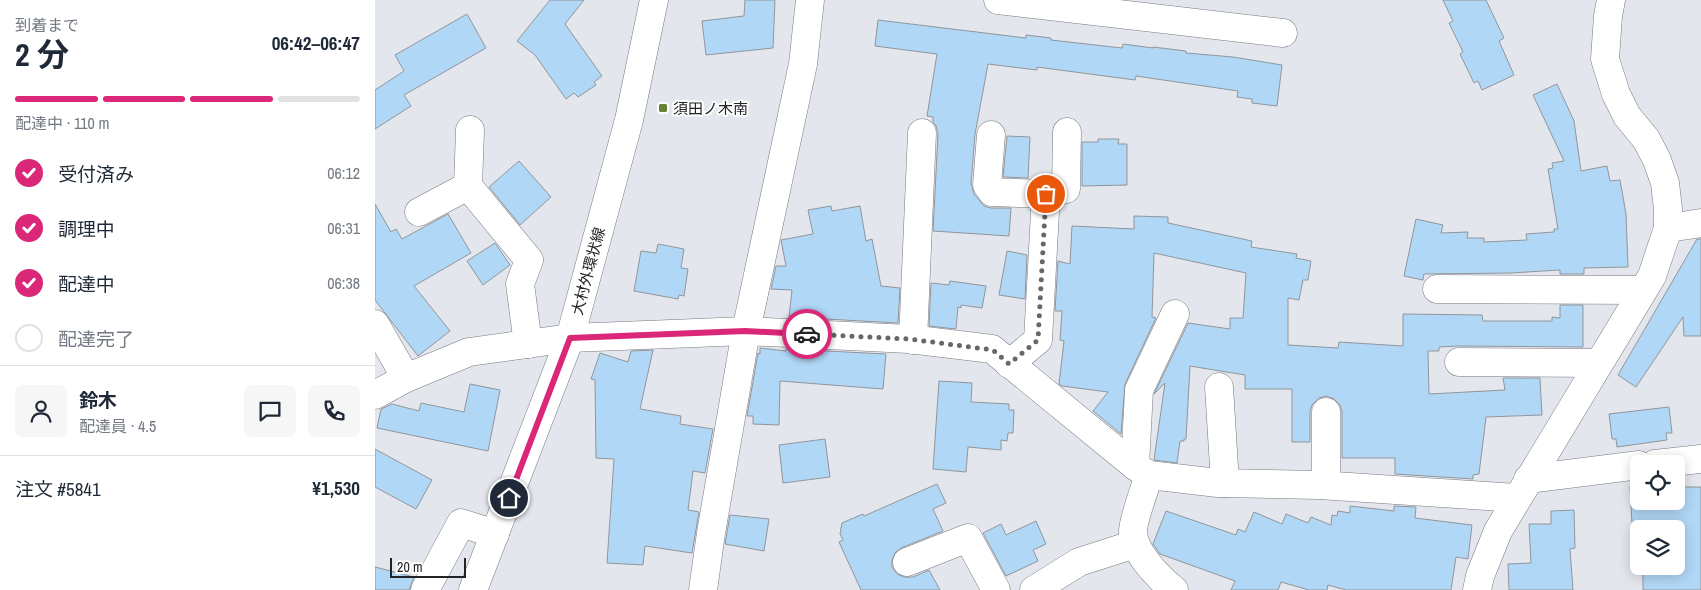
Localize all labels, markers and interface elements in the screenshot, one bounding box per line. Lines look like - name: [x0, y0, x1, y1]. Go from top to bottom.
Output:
- text: 到着まで: [15, 14, 79, 36]
- text: 06:42–06:47: [272, 30, 360, 56]
- text: 2 分: [15, 33, 69, 76]
- place label: 須田ノ木南: [673, 98, 748, 119]
- marker: 須田ノ木南: [657, 102, 669, 114]
- text: 配達中 · 110 m: [15, 112, 109, 134]
- icon: check: [15, 159, 43, 187]
- text: 受付済み: [58, 161, 134, 187]
- text: 06:12: [327, 162, 360, 184]
- pin: [1025, 173, 1067, 215]
- icon: bag: [1032, 180, 1060, 208]
- icon: check: [15, 214, 43, 242]
- text: 調理中: [58, 216, 115, 242]
- text: 06:31: [327, 217, 360, 239]
- street label: 大村外環状線: [566, 225, 610, 317]
- icon: check: [15, 269, 43, 297]
- text: 配達中: [58, 271, 115, 297]
- text: 06:38: [327, 272, 360, 294]
- courier: [782, 309, 832, 359]
- icon: car: [793, 320, 821, 348]
- text: 配達完了: [58, 326, 134, 352]
- button: person: [15, 385, 67, 437]
- button: chat: [244, 385, 296, 437]
- button: phone: [308, 385, 360, 437]
- text: 鈴木: [79, 387, 117, 413]
- text: 配達員 · 4.5: [79, 415, 156, 437]
- map controls: [1630, 455, 1685, 575]
- button: locate: [1630, 455, 1685, 510]
- text: ¥1,530: [312, 475, 360, 501]
- text: 注文 #5841: [15, 476, 101, 502]
- pin: [488, 477, 530, 519]
- icon: home: [495, 484, 523, 512]
- button: layers: [1630, 520, 1685, 575]
- scale bar: [390, 555, 466, 578]
- text: 20 m: [397, 558, 423, 576]

